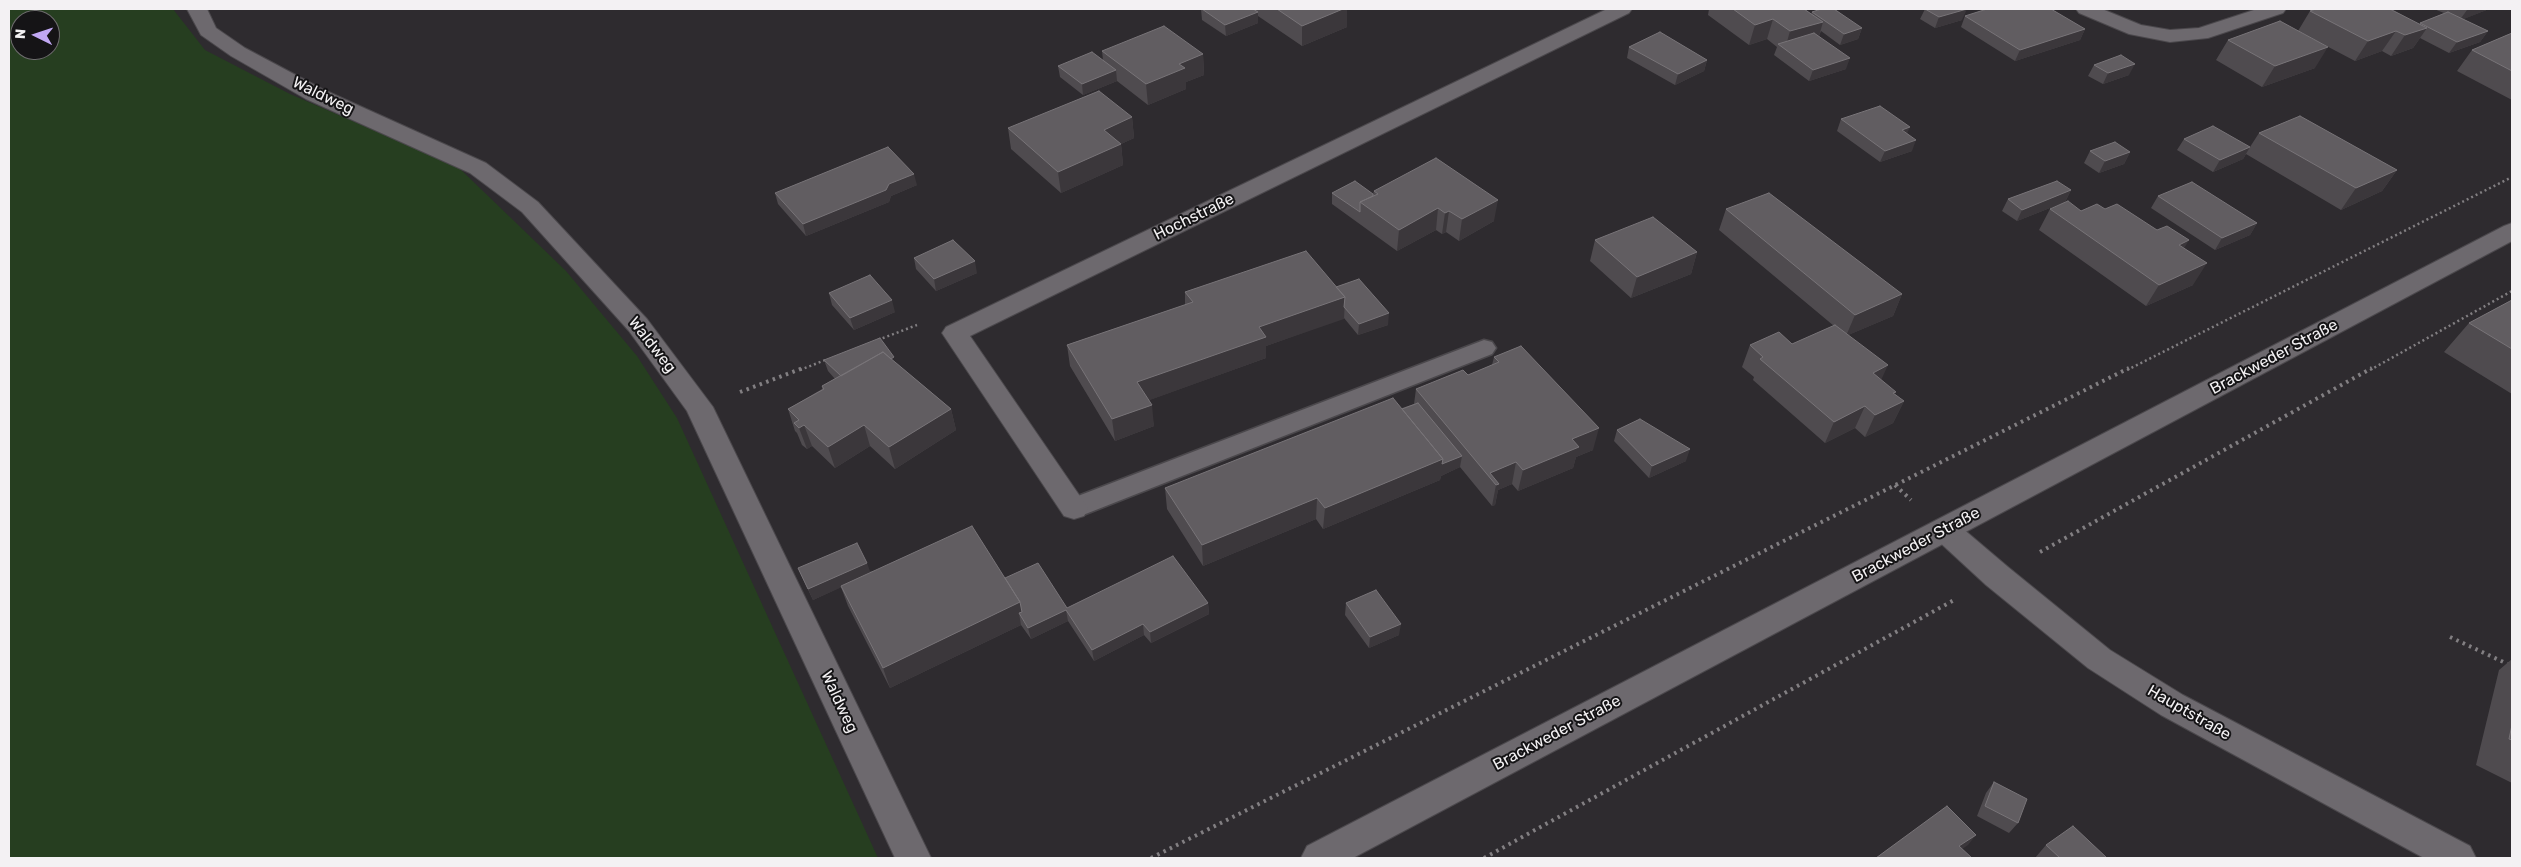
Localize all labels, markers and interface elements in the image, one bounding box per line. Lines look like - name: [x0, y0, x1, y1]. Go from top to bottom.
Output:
- north arrow: [10, 10, 60, 60]
- text: N: [12, 28, 29, 40]
- street label: Waldweg: [289, 73, 357, 119]
- street label: Hochstraße: [1151, 189, 1237, 245]
- street label: Waldweg: [624, 313, 680, 377]
- street label: Brackweder Straße: [2207, 315, 2341, 399]
- street label: Brackweder Straße: [1849, 503, 1983, 587]
- street label: Waldweg: [816, 668, 862, 736]
- street label: Hauptstraße: [2144, 681, 2234, 745]
- street label: Brackweder Straße: [1490, 691, 1624, 775]

